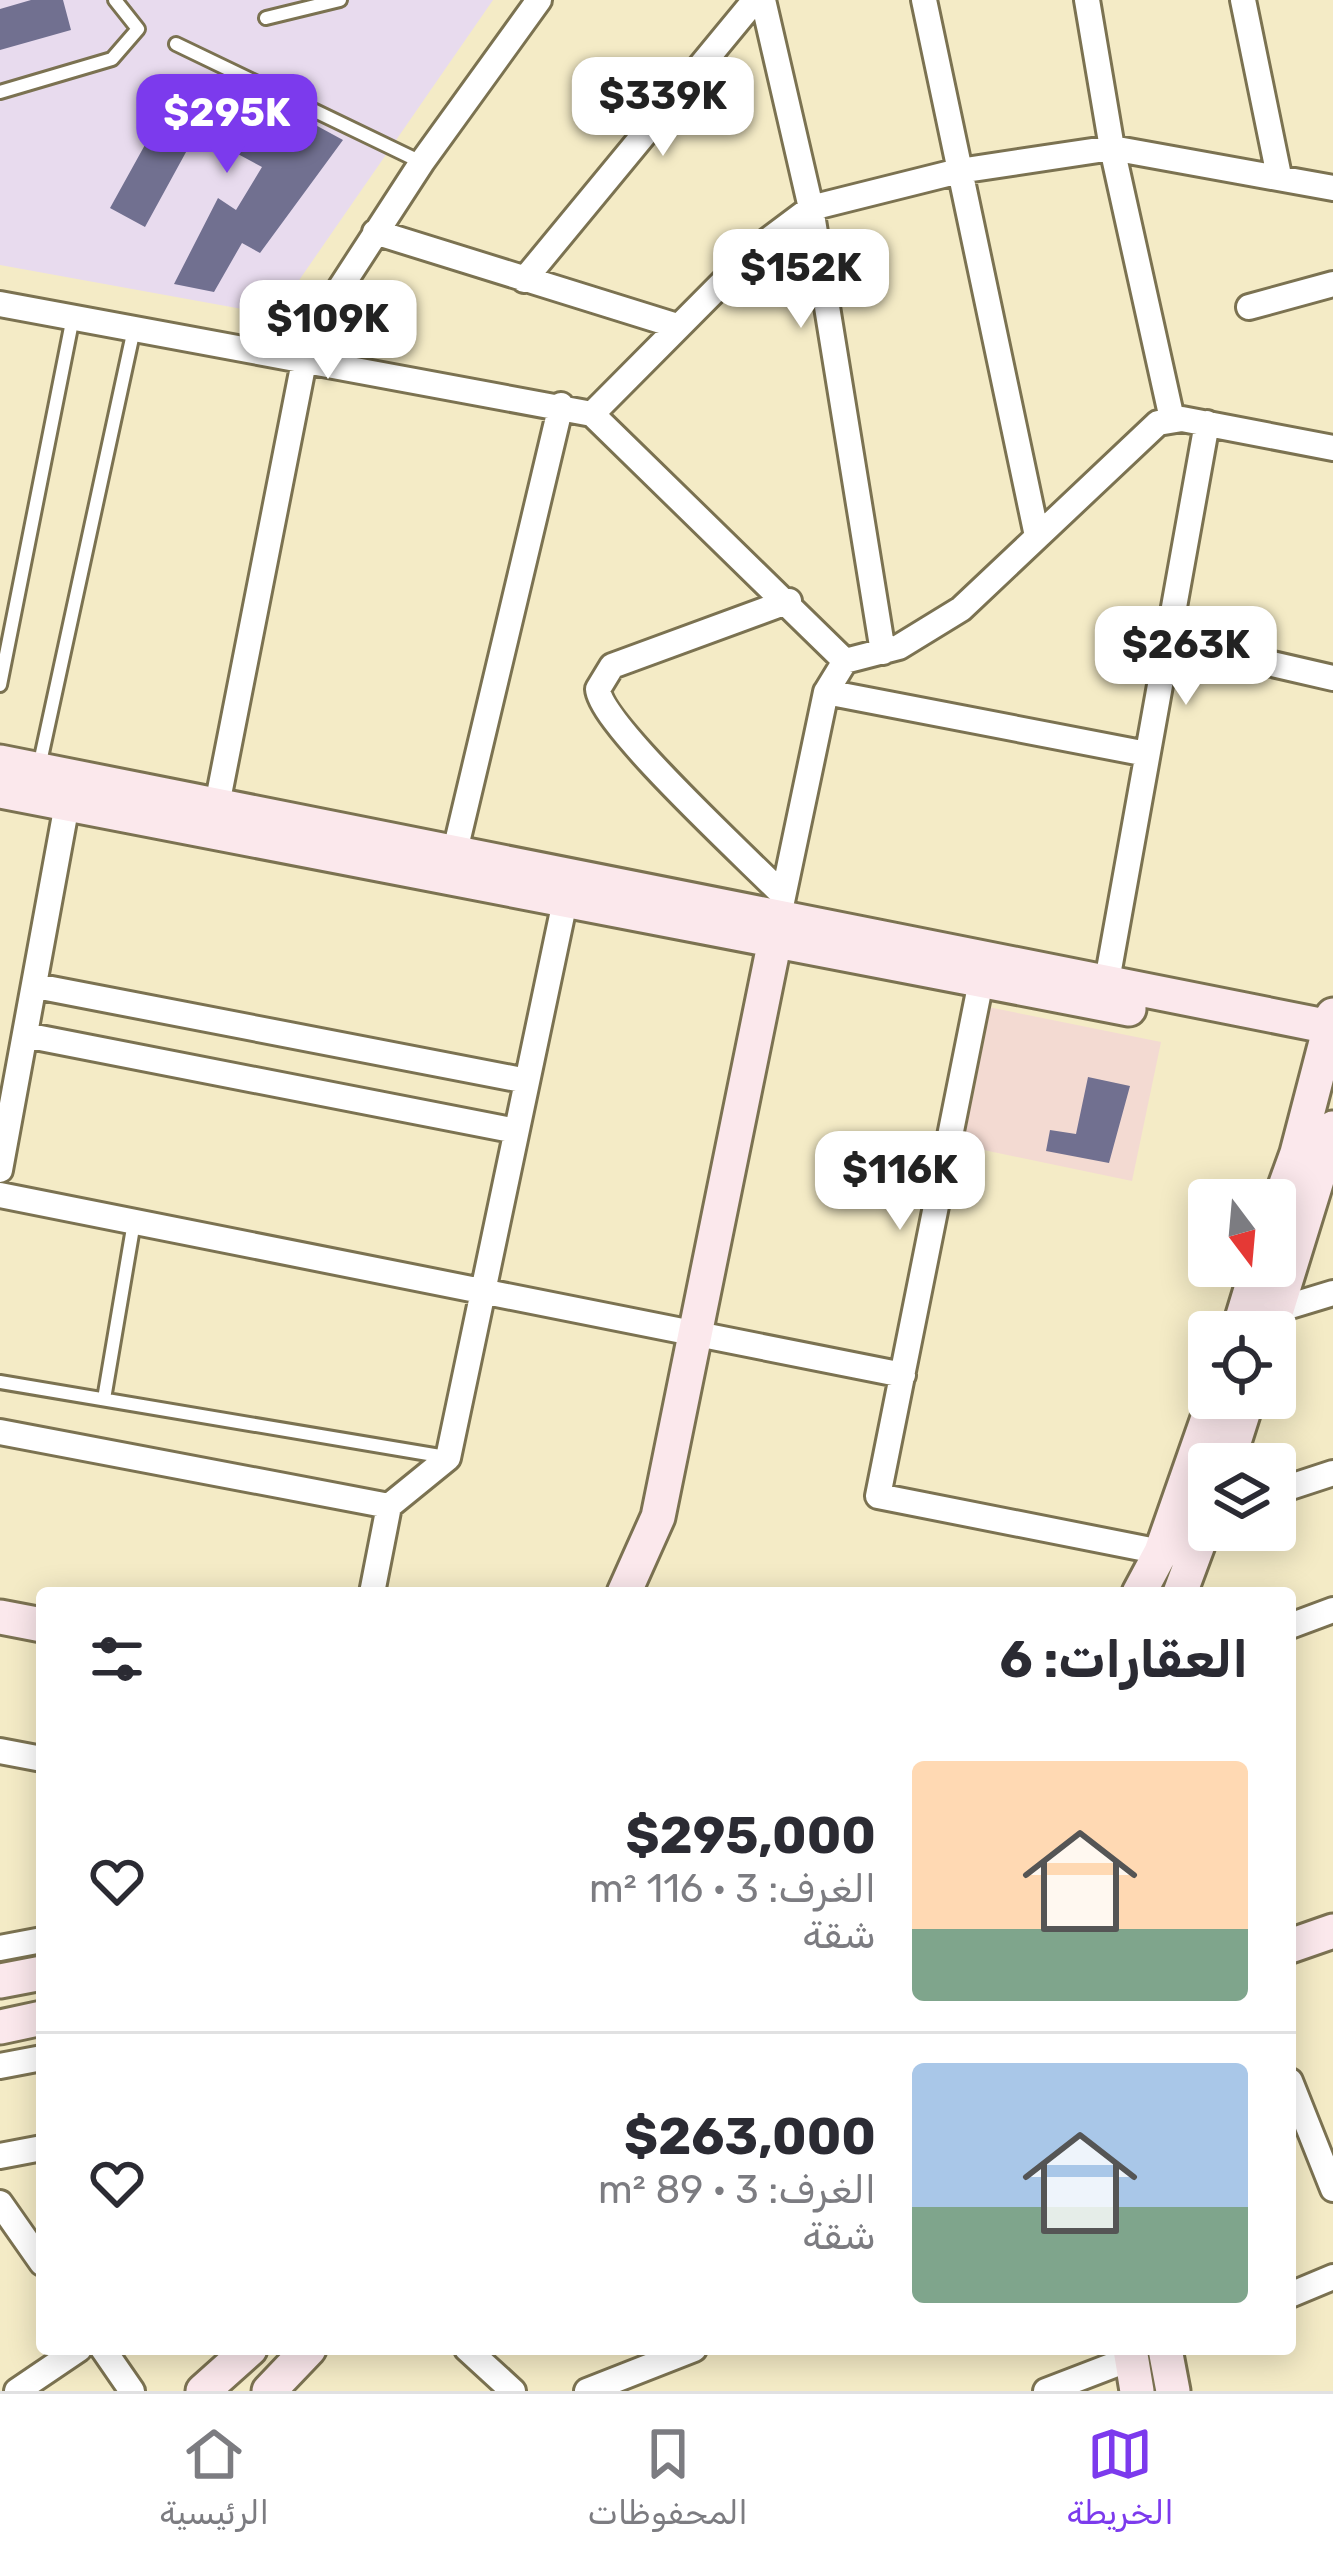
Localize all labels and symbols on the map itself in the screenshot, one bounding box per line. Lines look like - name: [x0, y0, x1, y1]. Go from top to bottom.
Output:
- pin: $339K: [579, 57, 747, 159]
- pin: $295K: [143, 74, 311, 176]
- pin: $152K: [717, 229, 885, 331]
- pin: $109K: [244, 280, 412, 382]
- pin: $263K: [1102, 606, 1270, 708]
- pin: $116K: [816, 1131, 984, 1233]
- north arrow: [1188, 1179, 1296, 1287]

